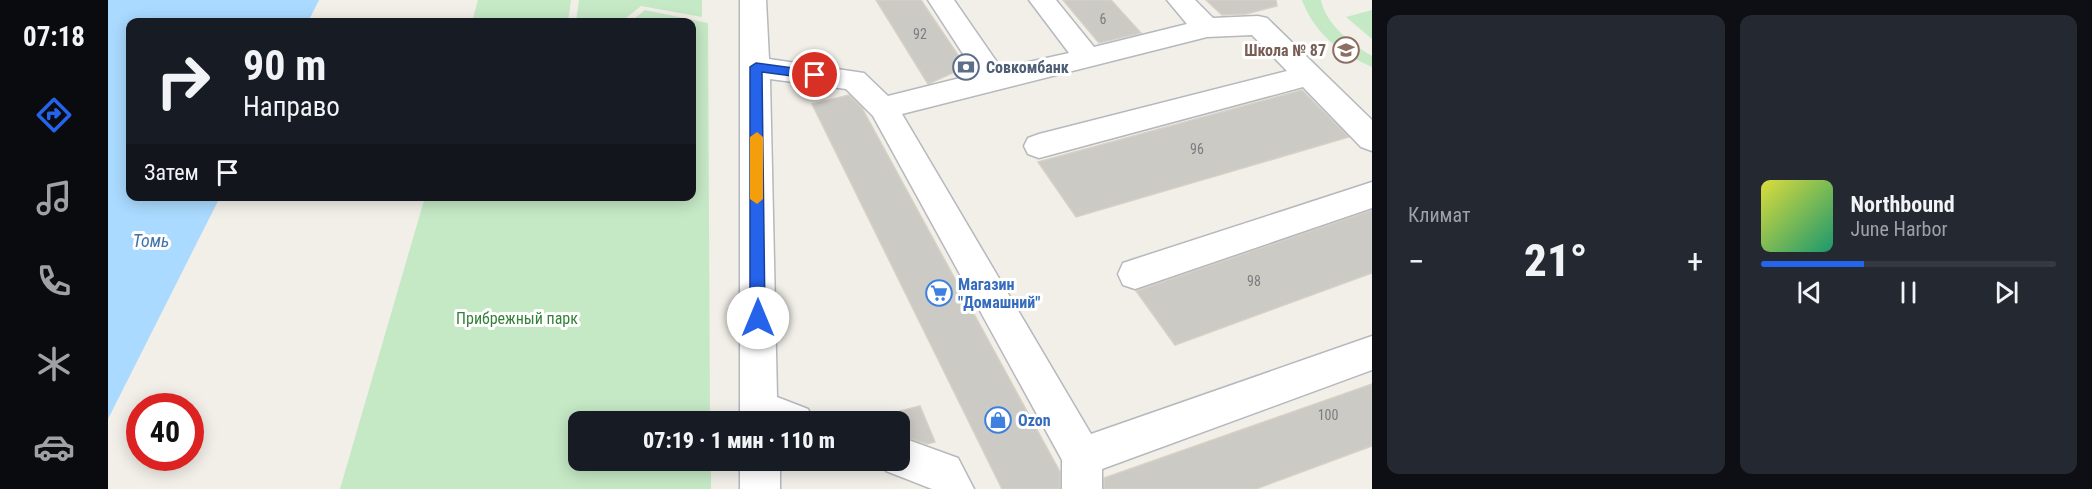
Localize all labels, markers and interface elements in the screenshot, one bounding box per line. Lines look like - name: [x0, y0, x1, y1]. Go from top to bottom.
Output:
- house number: 6: [1100, 11, 1107, 27]
- text: 07:18: [23, 21, 85, 53]
- house number: 92: [913, 26, 927, 42]
- school or university icon: Школа № 87: [1331, 35, 1361, 65]
- text: 90 m: [243, 41, 326, 90]
- place label: Школа № 87: [1244, 41, 1326, 60]
- icon: right: [144, 42, 222, 120]
- pin: [789, 49, 840, 100]
- bank icon: Совкомбанк: [951, 52, 981, 82]
- icon: arrive: [798, 58, 831, 91]
- place label: Совкомбанк: [986, 58, 1069, 77]
- text: Направо: [243, 91, 340, 123]
- icon: directions: [33, 94, 75, 136]
- house number: 96: [1190, 141, 1204, 157]
- icon: arrive: [211, 156, 244, 189]
- text: Затем: [144, 160, 199, 185]
- icon: music: [33, 177, 75, 219]
- text: Northbound: [1851, 192, 1955, 217]
- text: Климат: [1408, 203, 1470, 227]
- text: June Harbor: [1851, 217, 1948, 241]
- water label: Томь: [133, 230, 169, 251]
- text: 21°: [1524, 234, 1588, 287]
- text: −: [1408, 242, 1425, 281]
- text: +: [1687, 242, 1704, 281]
- icon: phone: [33, 260, 75, 302]
- house number: 98: [1247, 273, 1261, 289]
- place label: Магазин "Домашний": [958, 275, 1040, 312]
- icon: previous: [1793, 276, 1826, 309]
- icon: pause: [1892, 276, 1925, 309]
- icon: next: [1990, 276, 2023, 309]
- supermarket icon: Магазин "Домашний": [924, 278, 954, 308]
- position arrow: [726, 286, 790, 350]
- park label: Прибрежный парк: [456, 309, 578, 328]
- icon: climate: [33, 343, 75, 385]
- speed limit sign: 40: [126, 393, 204, 471]
- shop icon: Ozon: [983, 405, 1013, 435]
- house number: 100: [1318, 407, 1338, 423]
- place label: Ozon: [1018, 411, 1051, 430]
- icon: car: [33, 426, 75, 468]
- text: 07:19 · 1 мин · 110 m: [643, 428, 835, 453]

